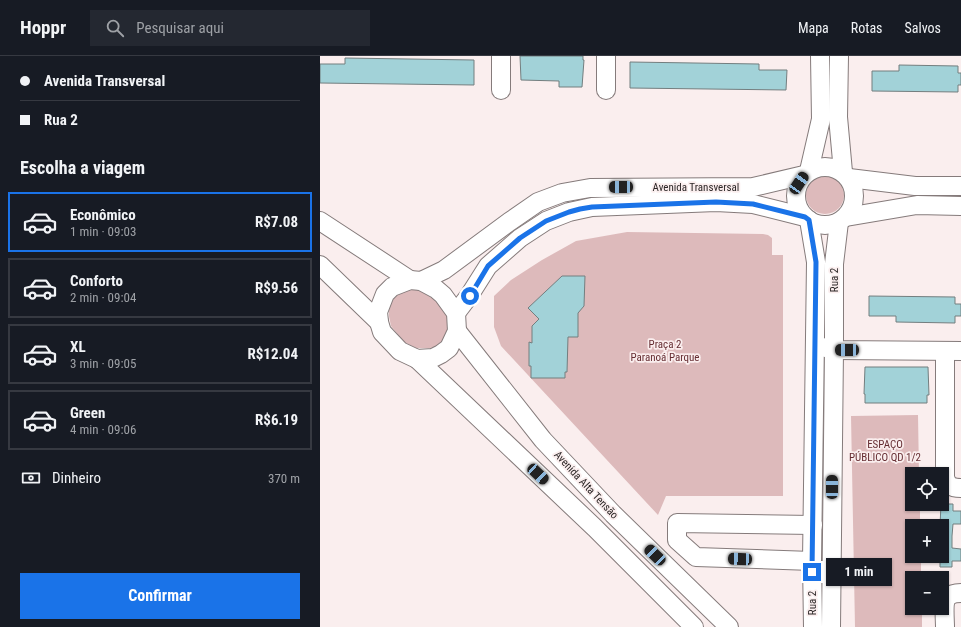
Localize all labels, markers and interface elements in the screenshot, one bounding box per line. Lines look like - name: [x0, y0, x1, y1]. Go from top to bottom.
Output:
- search box: [90, 10, 370, 46]
- text: Hoppr: [20, 16, 66, 39]
- icon: search: [104, 17, 126, 39]
- text: Pesquisar aqui: [136, 19, 224, 37]
- text: Mapa: [798, 20, 829, 36]
- text: Rotas: [851, 20, 883, 36]
- text: Salvos: [905, 20, 941, 36]
- text: Avenida Transversal: [44, 72, 165, 90]
- text: Rua 2: [44, 111, 78, 129]
- text: Escolha a viagem: [20, 157, 145, 178]
- car: [787, 170, 811, 196]
- car: [609, 181, 633, 193]
- street label: Avenida Transversal: [653, 181, 739, 194]
- icon: car: [22, 204, 58, 240]
- text: Econômico: [70, 206, 136, 224]
- text: R$7.08: [255, 213, 298, 231]
- text: 1 min · 09:03: [70, 224, 136, 239]
- street label: Rua 2: [828, 268, 841, 292]
- icon: car: [22, 270, 58, 306]
- text: Conforto: [70, 272, 123, 290]
- text: R$9.56: [255, 279, 298, 297]
- route start: [461, 287, 479, 305]
- text: 2 min · 09:04: [70, 290, 136, 305]
- icon: car: [22, 336, 58, 372]
- text: XL: [70, 338, 86, 356]
- park label: Praça 2 Paranoá Parque: [631, 338, 699, 364]
- car: [835, 344, 859, 356]
- text: R$12.04: [247, 345, 298, 363]
- text: 3 min · 09:05: [70, 356, 136, 371]
- icon: car: [22, 402, 58, 438]
- text: Green: [70, 404, 105, 422]
- text: R$6.19: [255, 411, 298, 429]
- text: 4 min · 09:06: [70, 422, 136, 437]
- park label: ESPAÇO PÚBLICO QD 1/2: [849, 438, 921, 464]
- street label: Avenida Alta Tensão: [551, 448, 621, 522]
- car: [525, 461, 551, 487]
- icon: cash: [20, 467, 42, 489]
- map controls: [905, 467, 949, 615]
- button: locate: [905, 467, 949, 511]
- text: Dinheiro: [52, 469, 101, 487]
- text: 370 m: [268, 471, 300, 486]
- car: [826, 475, 838, 499]
- button: +: [905, 519, 949, 563]
- car: [642, 542, 668, 568]
- car: [728, 553, 752, 565]
- callout: 1 min: [826, 558, 892, 586]
- route end: [803, 563, 821, 581]
- text: 1 min: [845, 564, 873, 579]
- button: −: [905, 571, 949, 615]
- button: Confirmar: [20, 573, 300, 619]
- street label: Rua 2: [806, 591, 819, 615]

